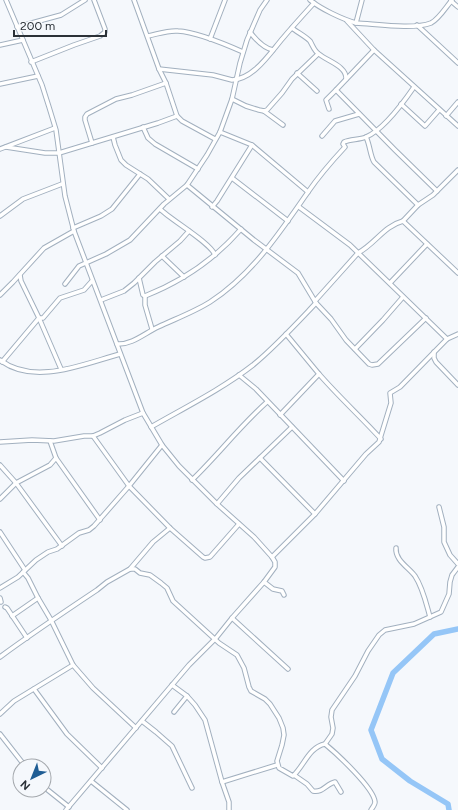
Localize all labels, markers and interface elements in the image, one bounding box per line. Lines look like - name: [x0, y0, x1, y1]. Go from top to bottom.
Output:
- scale bar: [14, 12, 106, 38]
- text: 200 m: [20, 19, 55, 33]
- north arrow: [12, 758, 52, 798]
- text: N: [18, 777, 33, 793]

